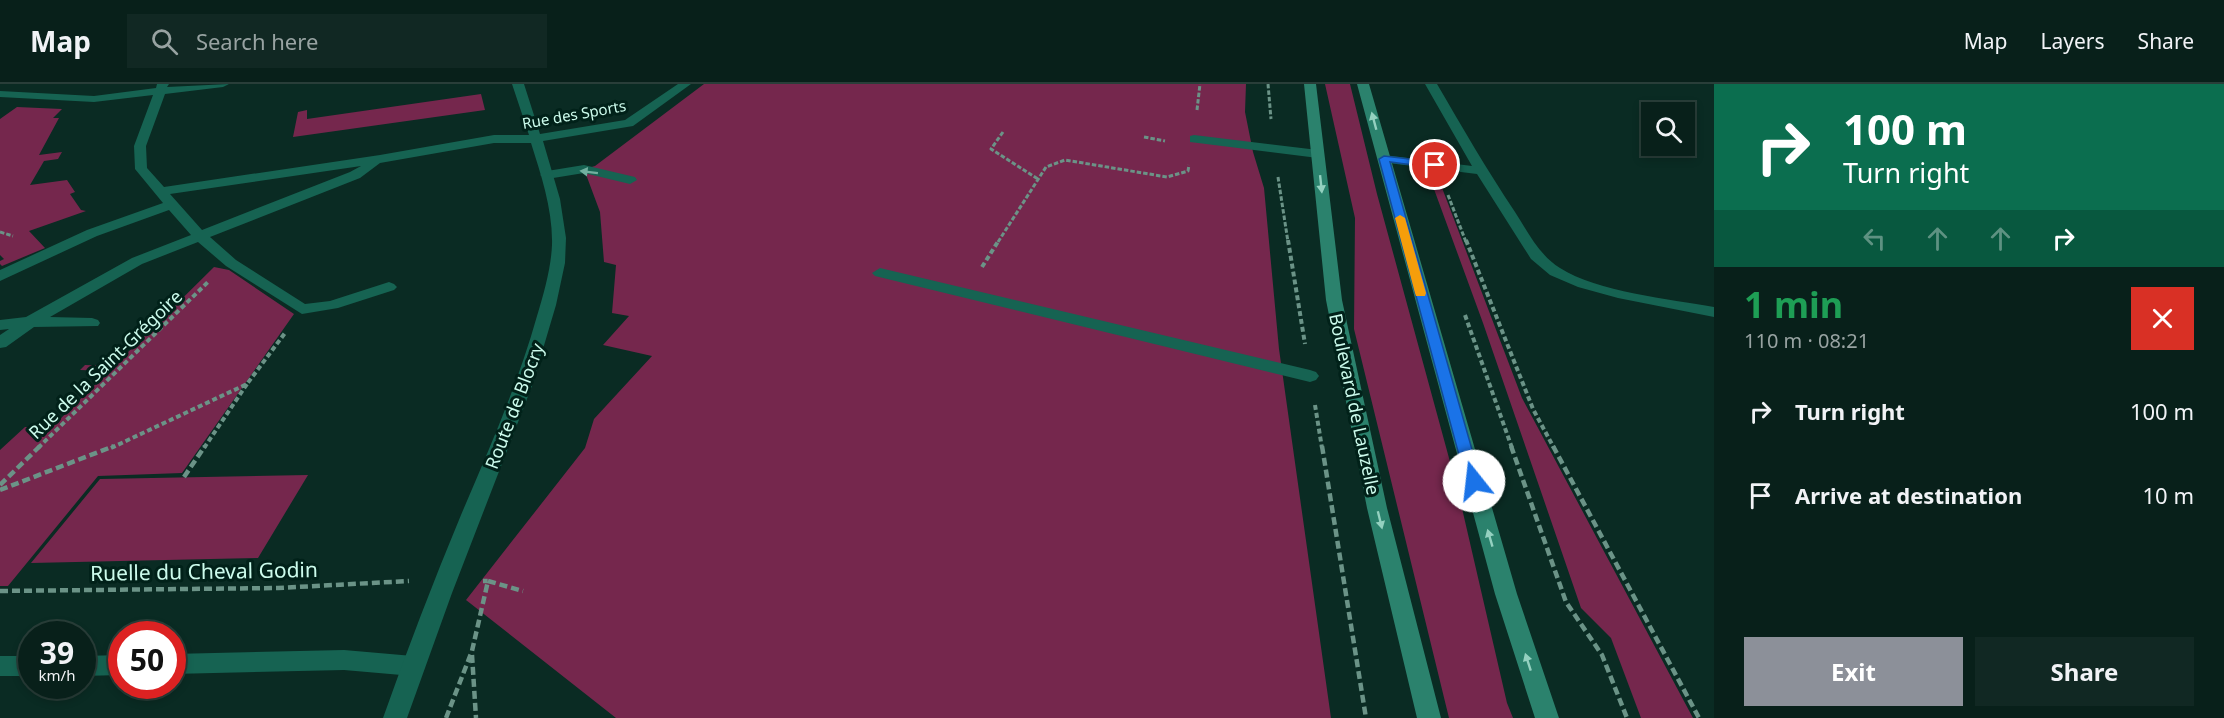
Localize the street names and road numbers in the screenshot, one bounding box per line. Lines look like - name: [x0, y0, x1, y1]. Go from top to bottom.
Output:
- street label: Rue des Sports: [521, 95, 627, 133]
- street label: Rue de la Saint-Grégoire: [23, 284, 187, 444]
- street label: Boulevard de Lauzelle: [1324, 311, 1386, 497]
- street label: Route de Blocry: [479, 339, 549, 472]
- street label: Ruelle du Cheval Godin: [90, 555, 318, 587]

